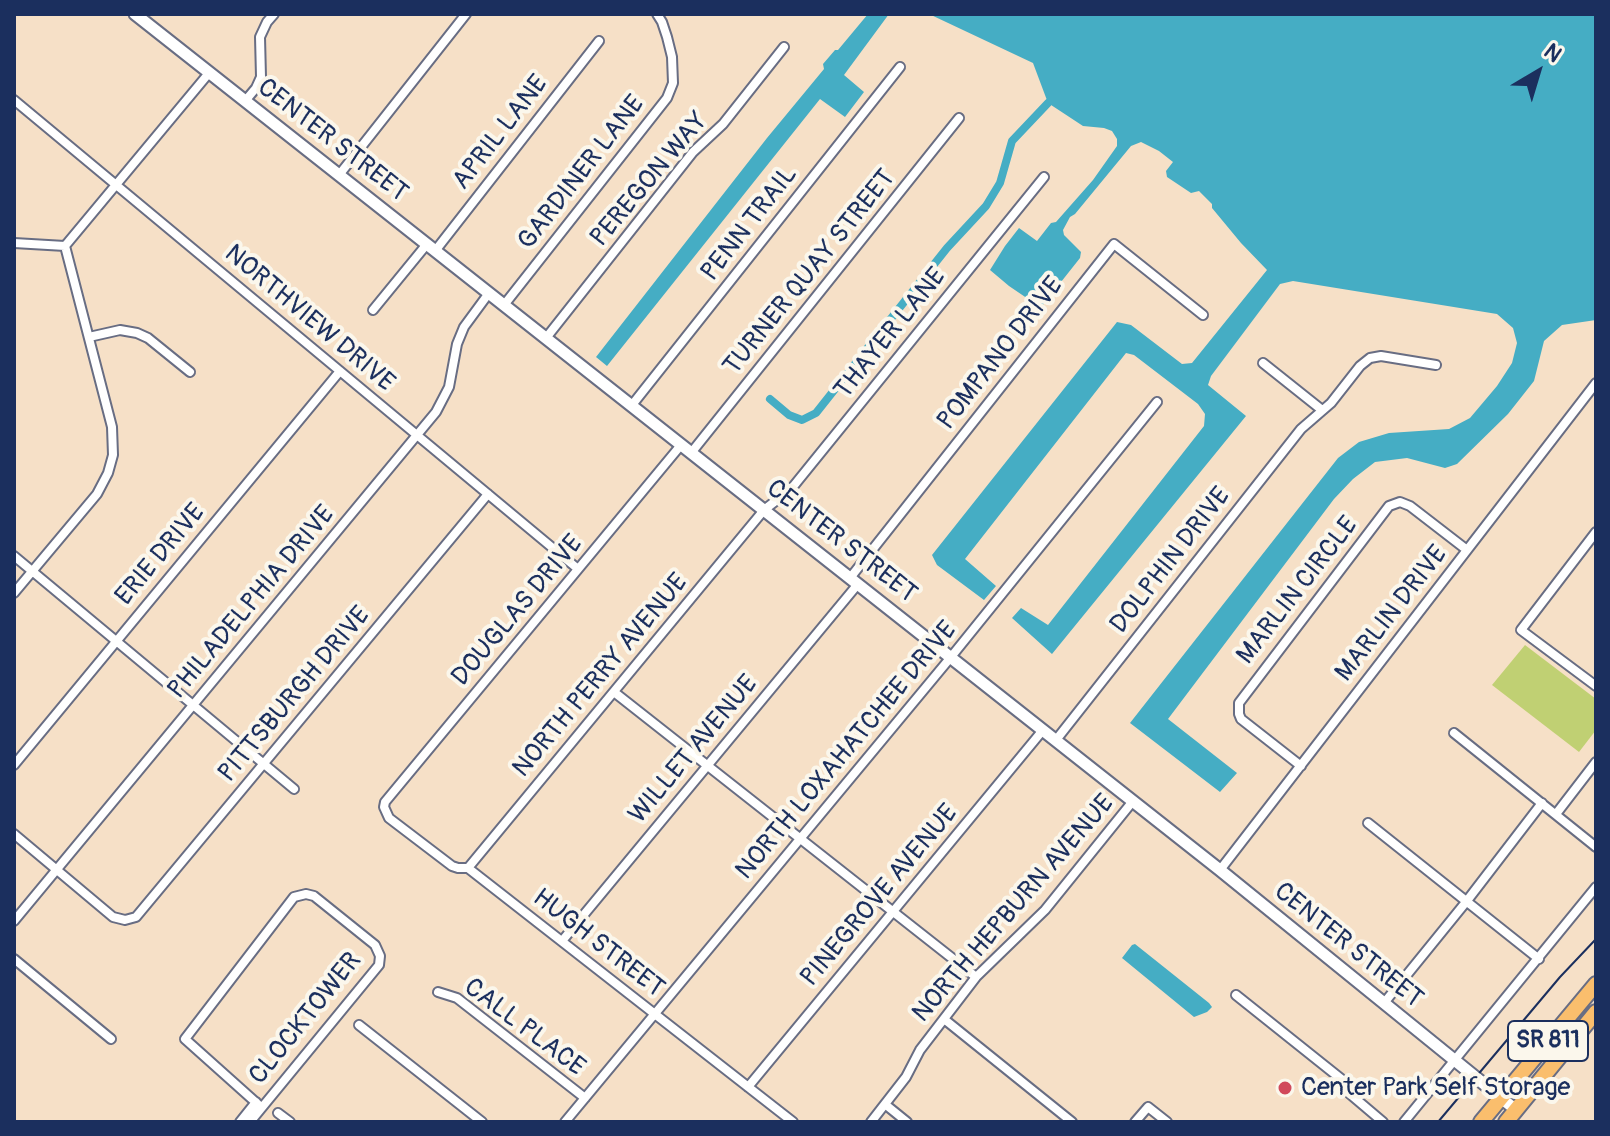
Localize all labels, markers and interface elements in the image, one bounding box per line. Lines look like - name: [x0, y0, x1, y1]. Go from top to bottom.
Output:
- north arrow: [1498, 32, 1578, 112]
- text: N: [1538, 37, 1567, 69]
- street label: APRIL LANE: [447, 70, 555, 196]
- street label: CENTER STREET: [251, 73, 413, 209]
- street label: GARDINER LANE: [512, 90, 652, 256]
- street label: PEREGON WAY: [585, 106, 715, 254]
- street label: PENN TRAIL: [695, 160, 805, 288]
- street label: TURNER QUAY STREET: [718, 164, 902, 382]
- street label: NORTHVIEW DRIVE: [218, 239, 400, 399]
- street label: THAYER LANE: [829, 262, 953, 406]
- street label: POMPANO DRIVE: [932, 271, 1070, 437]
- street label: CENTER STREET: [760, 474, 922, 610]
- street label: DOLPHIN DRIVE: [1104, 482, 1238, 640]
- street label: ERIE DRIVE: [110, 498, 212, 612]
- street label: PHILADELPHIA DRIVE: [162, 500, 342, 706]
- street label: MARLIN CIRCLE: [1231, 511, 1365, 671]
- street label: DOUGLAS DRIVE: [446, 529, 590, 693]
- street label: MARLIN DRIVE: [1329, 540, 1455, 688]
- street label: NORTH PERRY AVENUE: [507, 568, 695, 784]
- street label: PITTSBURGH DRIVE: [213, 601, 377, 789]
- street label: NORTH LOXAHATCHEE DRIVE: [730, 616, 964, 886]
- street label: WILLET AVENUE: [623, 670, 765, 830]
- street label: NORTH HEPBURN AVENUE: [907, 789, 1121, 1029]
- street label: PINEGROVE AVENUE: [795, 799, 965, 993]
- street label: CENTER STREET: [1267, 876, 1429, 1016]
- street label: HUGH STREET: [526, 883, 670, 1005]
- street label: CLOCKTOWER: [243, 947, 369, 1091]
- street label: CALL PLACE: [457, 972, 591, 1084]
- road number: SR 811: [1508, 1021, 1588, 1061]
- place label: Center Park Self Storage: [1301, 1072, 1570, 1104]
- marker: Center Park Self Storage: [1276, 1079, 1294, 1097]

